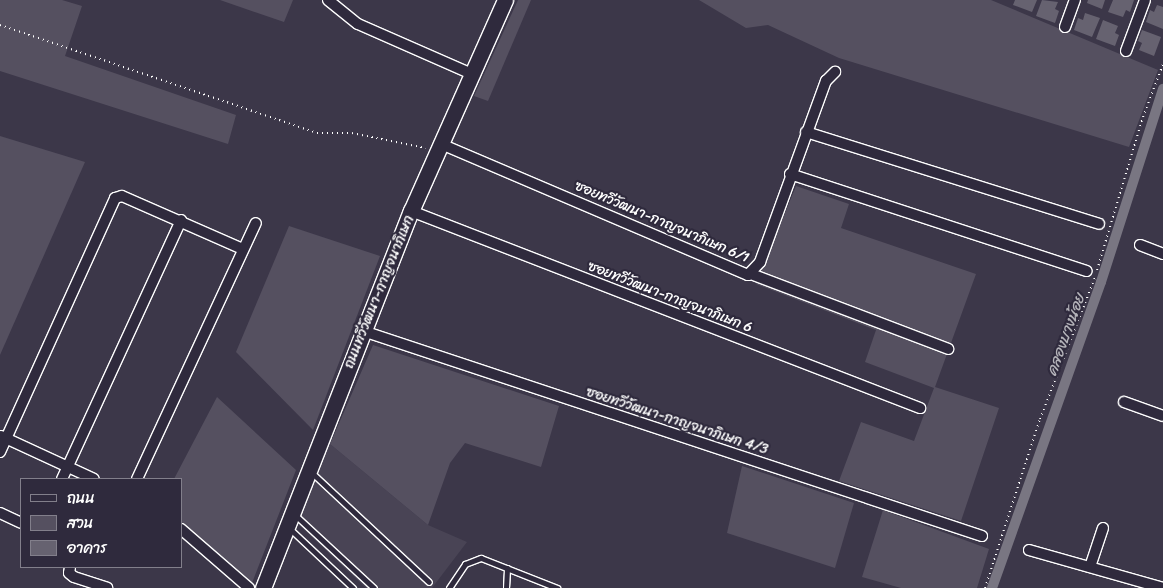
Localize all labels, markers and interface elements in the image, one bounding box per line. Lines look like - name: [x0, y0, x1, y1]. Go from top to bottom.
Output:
- street label: ซอยทวีวัฒนา-กาญจนาภิเษก 6/1: [572, 178, 752, 266]
- street label: ถนนทวีวัฒนา-กาญจนาภิเษก: [341, 213, 417, 371]
- street label: ซอยทวีวัฒนา-กาญจนาภิเษก 6: [585, 258, 755, 336]
- water label: คลองบางน้อย: [1043, 292, 1089, 378]
- street label: ซอยทวีวัฒนา-กาญจนาภิเษก 4/3: [584, 384, 770, 458]
- legend: [20, 478, 182, 568]
- text: ถนน: [67, 485, 95, 511]
- text: สวน: [67, 510, 93, 536]
- text: อาคาร: [67, 535, 107, 561]

